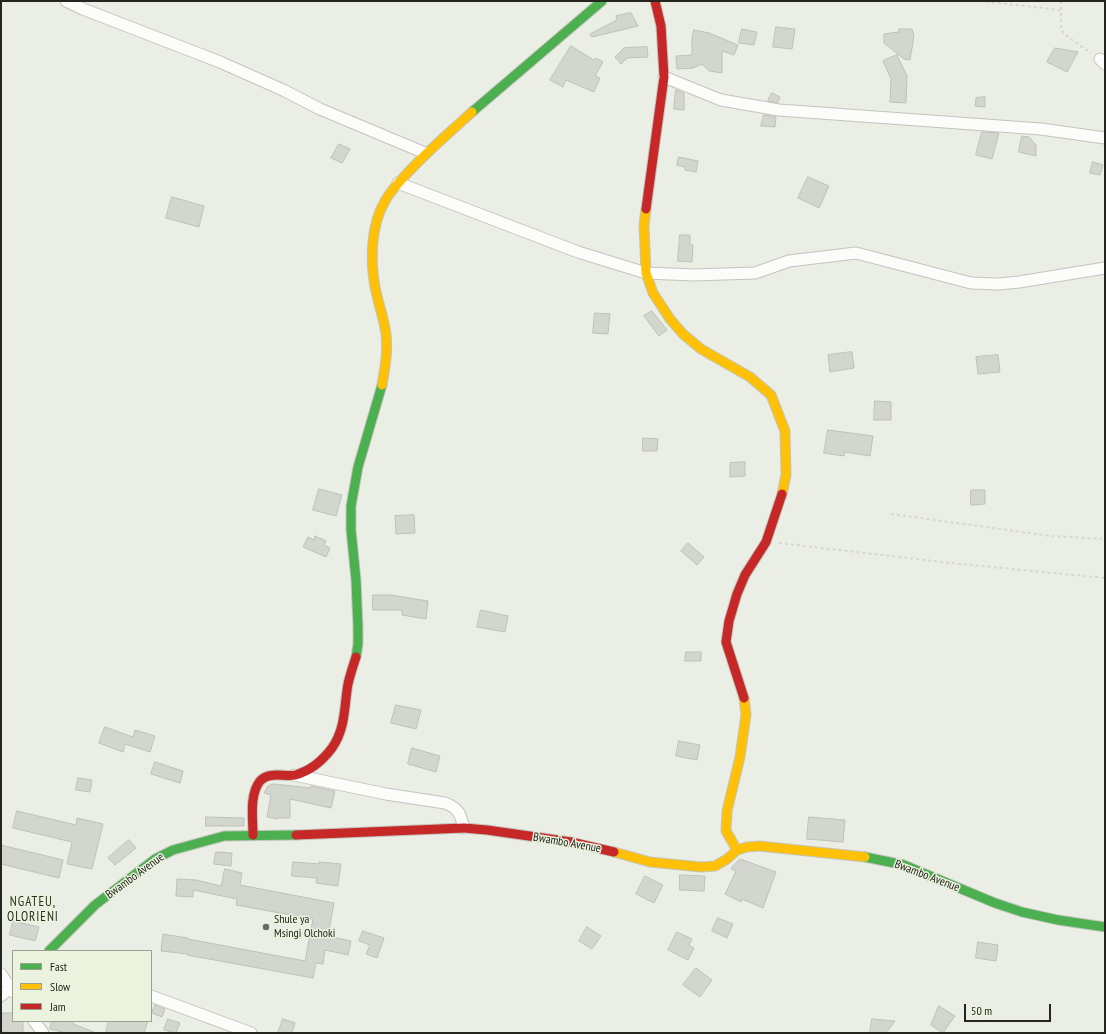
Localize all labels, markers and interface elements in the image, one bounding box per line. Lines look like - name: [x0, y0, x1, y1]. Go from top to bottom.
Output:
- street label: Bwambo Avenue: [532, 830, 602, 856]
- street label: Bwambo Avenue: [103, 850, 167, 902]
- street label: Bwambo Avenue: [892, 857, 962, 895]
- district label: NGATEU, OLORIENI: [7, 894, 59, 925]
- place label: Shule ya Msingi Olchoki: [274, 913, 335, 941]
- marker: Shule ya Msingi Olchoki: [261, 922, 271, 932]
- legend: [12, 950, 152, 1022]
- text: Fast: [50, 959, 67, 974]
- text: Slow: [50, 979, 70, 994]
- scale bar: [966, 996, 1053, 1022]
- text: Jam: [50, 999, 66, 1014]
- text: 50 m: [971, 1003, 992, 1018]

